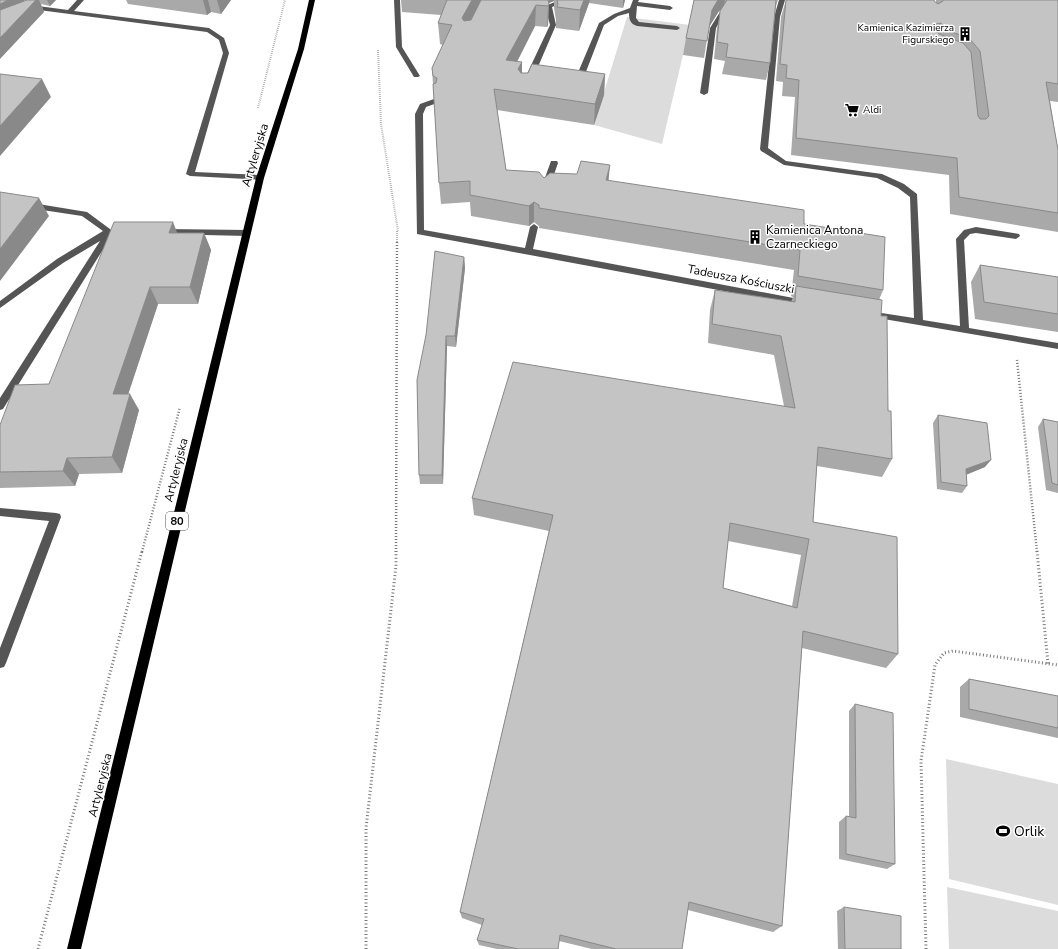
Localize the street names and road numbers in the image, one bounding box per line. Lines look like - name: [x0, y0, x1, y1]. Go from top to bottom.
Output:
- street label: Artyleryjska: [238, 121, 272, 189]
- street label: Tadeusza Kościuszki: [686, 261, 796, 297]
- street label: Artyleryjska: [160, 436, 192, 504]
- road number: 80: [166, 512, 188, 530]
- street label: Artyleryjska: [84, 751, 116, 819]

